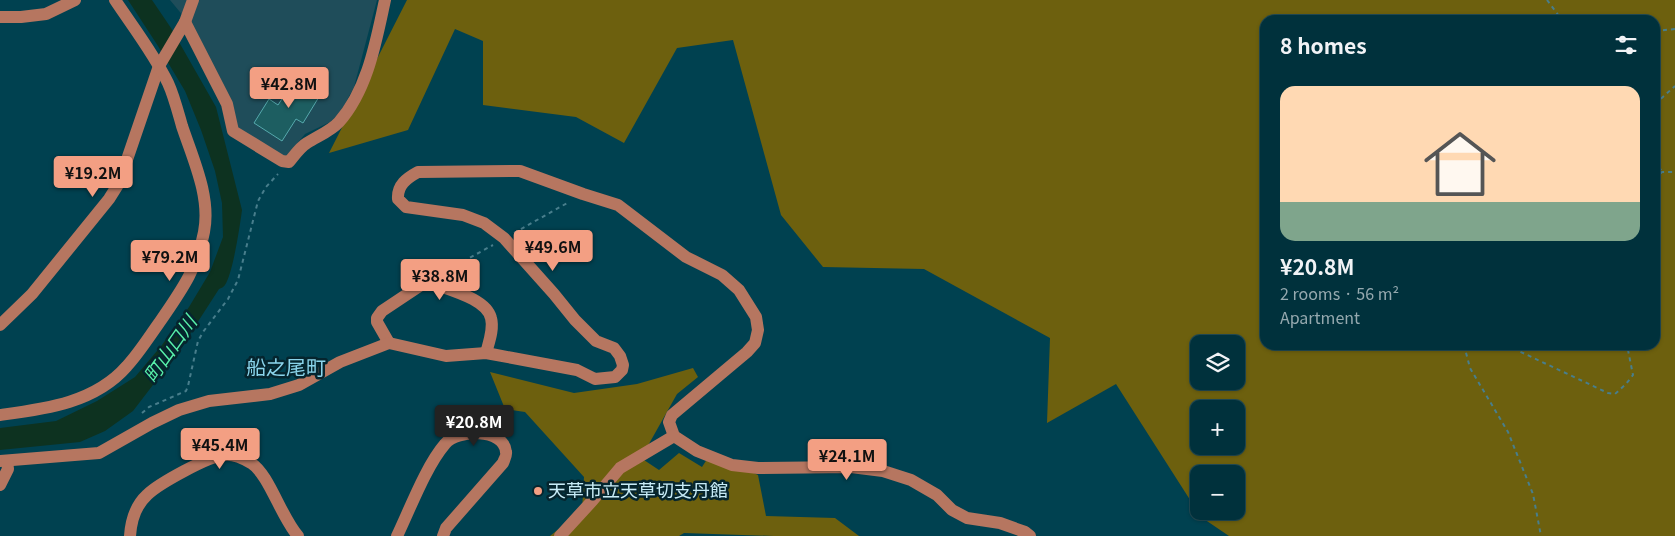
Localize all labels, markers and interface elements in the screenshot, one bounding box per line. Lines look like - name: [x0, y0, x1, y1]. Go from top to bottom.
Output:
- text: 8 homes: [1280, 30, 1367, 60]
- icon: filters: [1612, 31, 1640, 59]
- pin: ¥42.8M: [248, 66, 330, 109]
- text: ¥42.8M: [261, 71, 317, 95]
- icon: home: [1415, 119, 1505, 209]
- pin: ¥19.2M: [52, 156, 134, 198]
- text: ¥19.2M: [65, 160, 121, 184]
- pin: ¥49.6M: [512, 230, 594, 272]
- text: ¥49.6M: [525, 234, 581, 258]
- pin: ¥79.2M: [129, 240, 211, 282]
- text: ¥79.2M: [142, 244, 198, 268]
- text: ¥20.8M: [1280, 251, 1354, 281]
- pin: ¥38.8M: [399, 258, 481, 301]
- text: ¥38.8M: [412, 263, 468, 287]
- text: 2 rooms · 56 m²: [1280, 281, 1399, 305]
- text: Apartment: [1280, 305, 1360, 329]
- water label: 町山口川: [136, 308, 203, 387]
- map controls: [1190, 335, 1245, 520]
- button: layers: [1190, 335, 1245, 390]
- district label: 船之尾町: [246, 352, 326, 381]
- button: +: [1190, 400, 1245, 455]
- pin: ¥20.8M: [433, 404, 515, 447]
- text: ¥20.8M: [446, 409, 502, 433]
- pin: ¥45.4M: [179, 428, 261, 470]
- text: ¥45.4M: [192, 432, 248, 456]
- pin: ¥24.1M: [806, 438, 888, 481]
- text: ¥24.1M: [819, 443, 875, 467]
- button: −: [1190, 465, 1245, 520]
- place label: 天草市立天草切支丹館: [548, 476, 728, 502]
- marker: 天草市立天草切支丹館: [532, 485, 544, 497]

